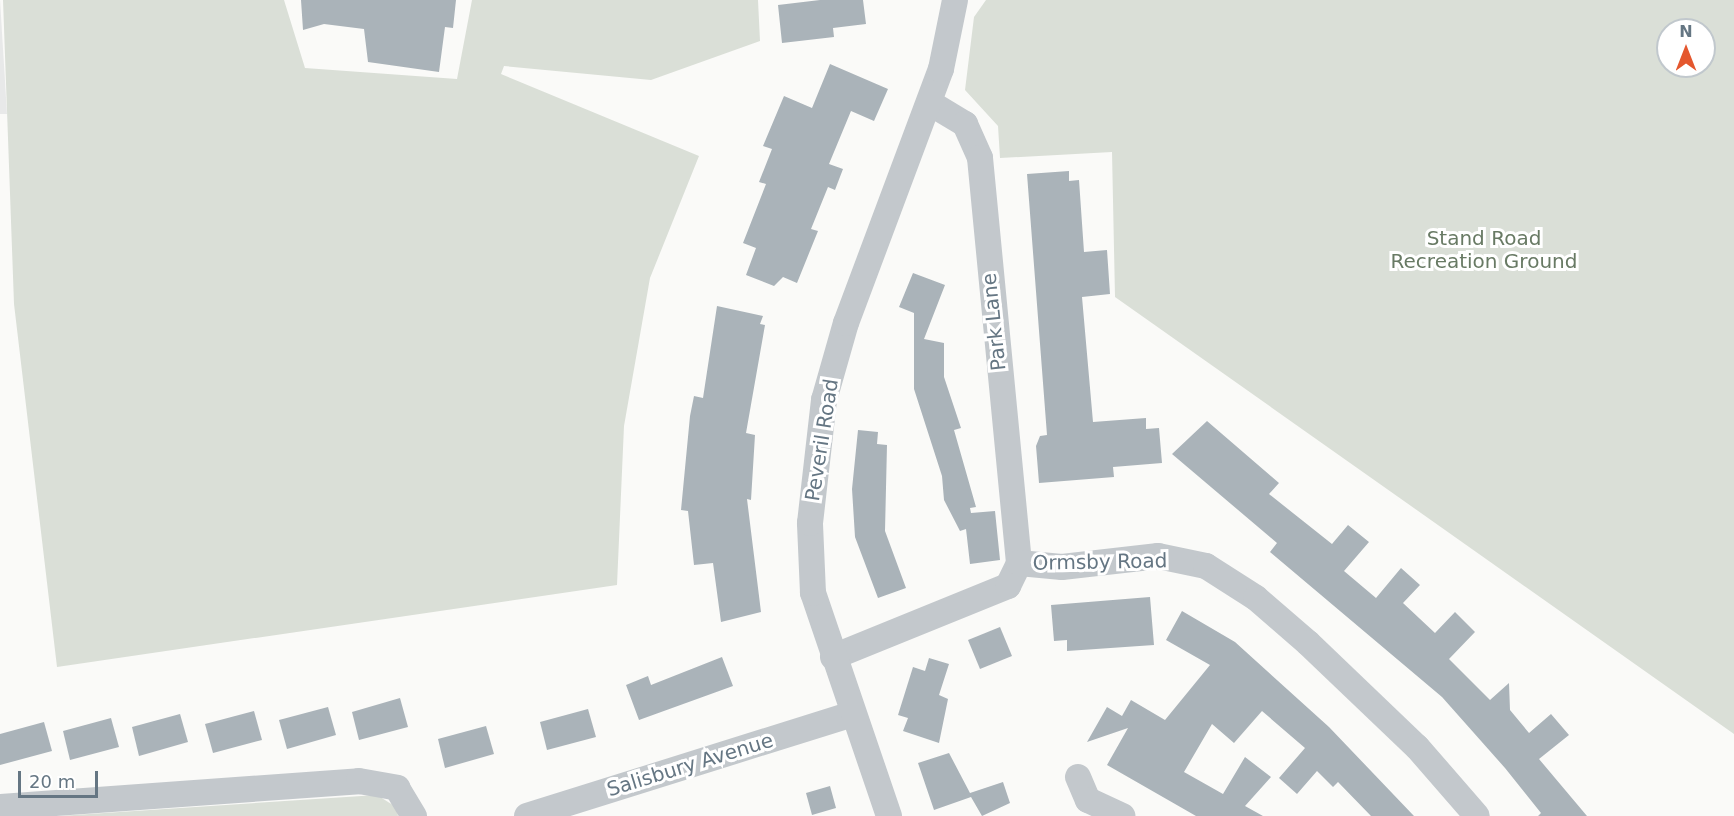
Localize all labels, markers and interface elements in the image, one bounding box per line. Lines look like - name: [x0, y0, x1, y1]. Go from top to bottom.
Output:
- north arrow: [1656, 18, 1716, 78]
- text: N: [1679, 22, 1693, 41]
- park label: Stand Road Recreation Ground: [1391, 227, 1577, 274]
- street label: Park Lane: [977, 272, 1011, 372]
- street label: Peveril Road: [800, 377, 844, 503]
- street label: Ormsby Road: [1033, 549, 1167, 575]
- street label: Salisbury Avenue: [604, 728, 776, 802]
- scale bar: [21, 759, 100, 797]
- text: 20 m: [29, 771, 75, 792]

